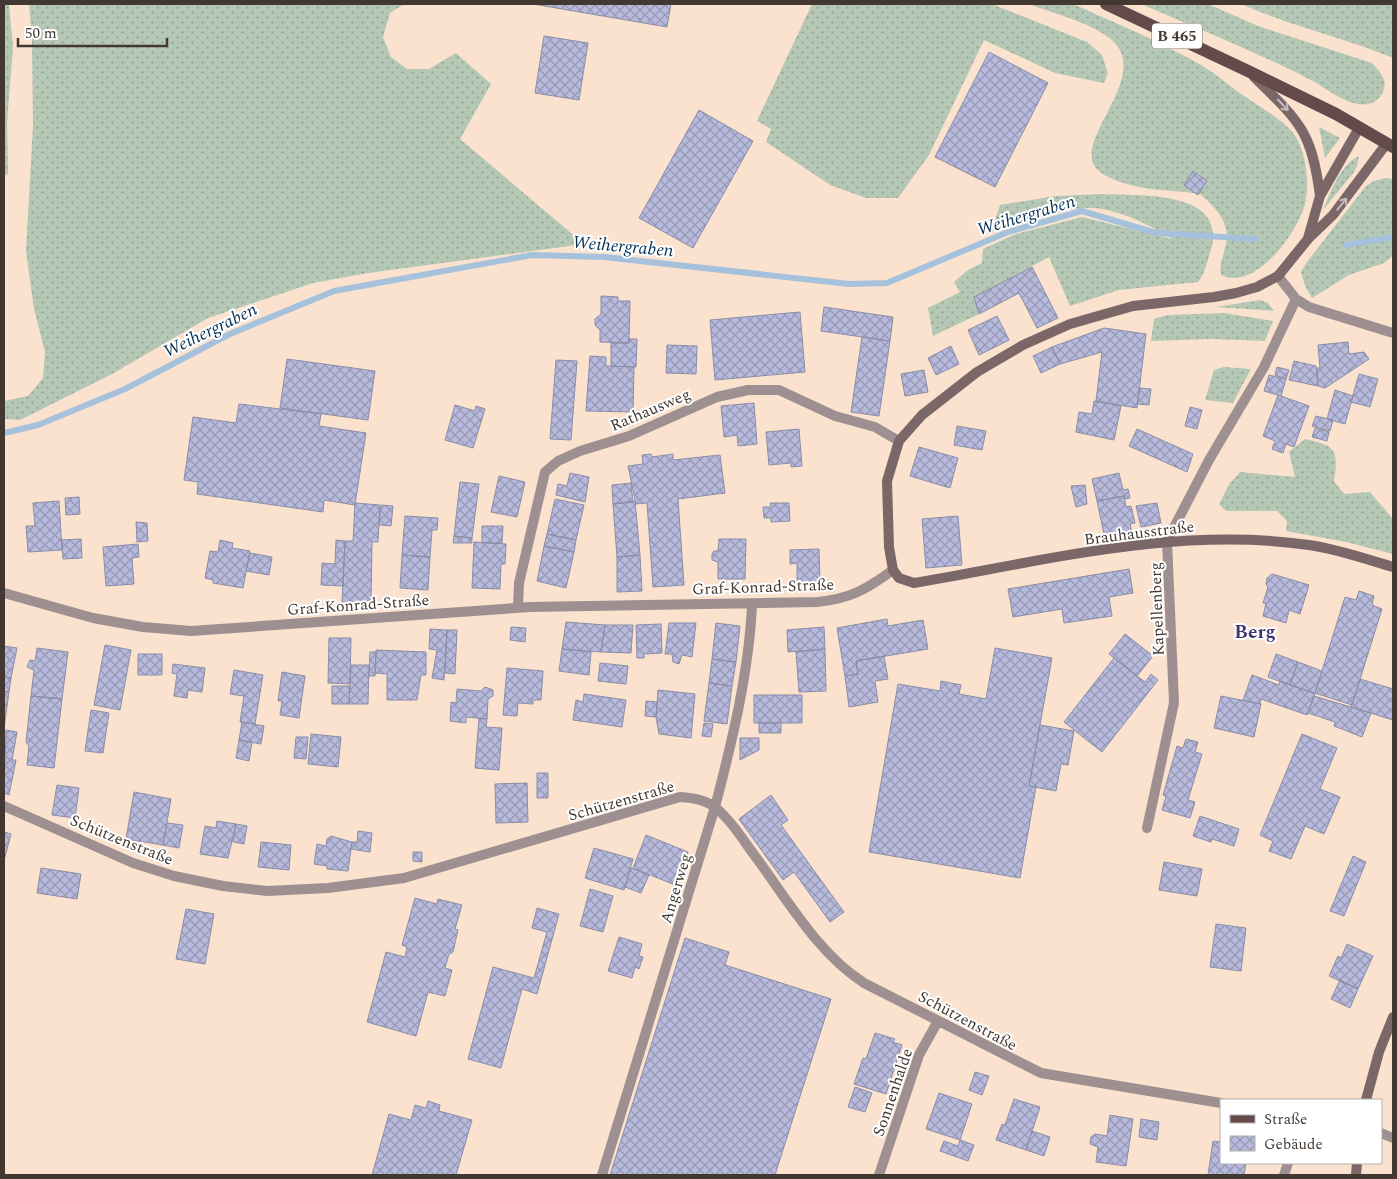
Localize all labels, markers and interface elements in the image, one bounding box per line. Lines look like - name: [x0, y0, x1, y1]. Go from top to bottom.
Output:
- scale bar: [18, 15, 166, 47]
- text: 50 m: [25, 22, 57, 45]
- road number: B 465: [1152, 24, 1202, 48]
- one-way arrow: [1277, 99, 1289, 112]
- water label: Weihergraben: [974, 188, 1079, 243]
- one-way arrow: [1336, 198, 1347, 211]
- water label: Weihergraben: [571, 229, 675, 264]
- water label: Weihergraben: [159, 296, 262, 365]
- street label: Rathausweg: [606, 382, 695, 438]
- street label: Brauhausstraße: [1083, 514, 1196, 552]
- street label: Kapellenberg: [1143, 562, 1171, 656]
- street label: Graf-Konrad-Straße: [692, 573, 835, 601]
- street label: Graf-Konrad-Straße: [286, 588, 430, 622]
- district label: Berg: [1234, 618, 1276, 647]
- street label: Schützenstraße: [565, 774, 677, 828]
- street label: Schützenstraße: [66, 808, 177, 872]
- street label: Angerweg: [654, 850, 698, 926]
- street label: Schützenstraße: [914, 985, 1021, 1057]
- street label: Sonnenhalde: [867, 1045, 919, 1139]
- legend: [1220, 1099, 1382, 1164]
- text: Straße: [1264, 1108, 1307, 1131]
- text: Gebäude: [1264, 1133, 1323, 1156]

